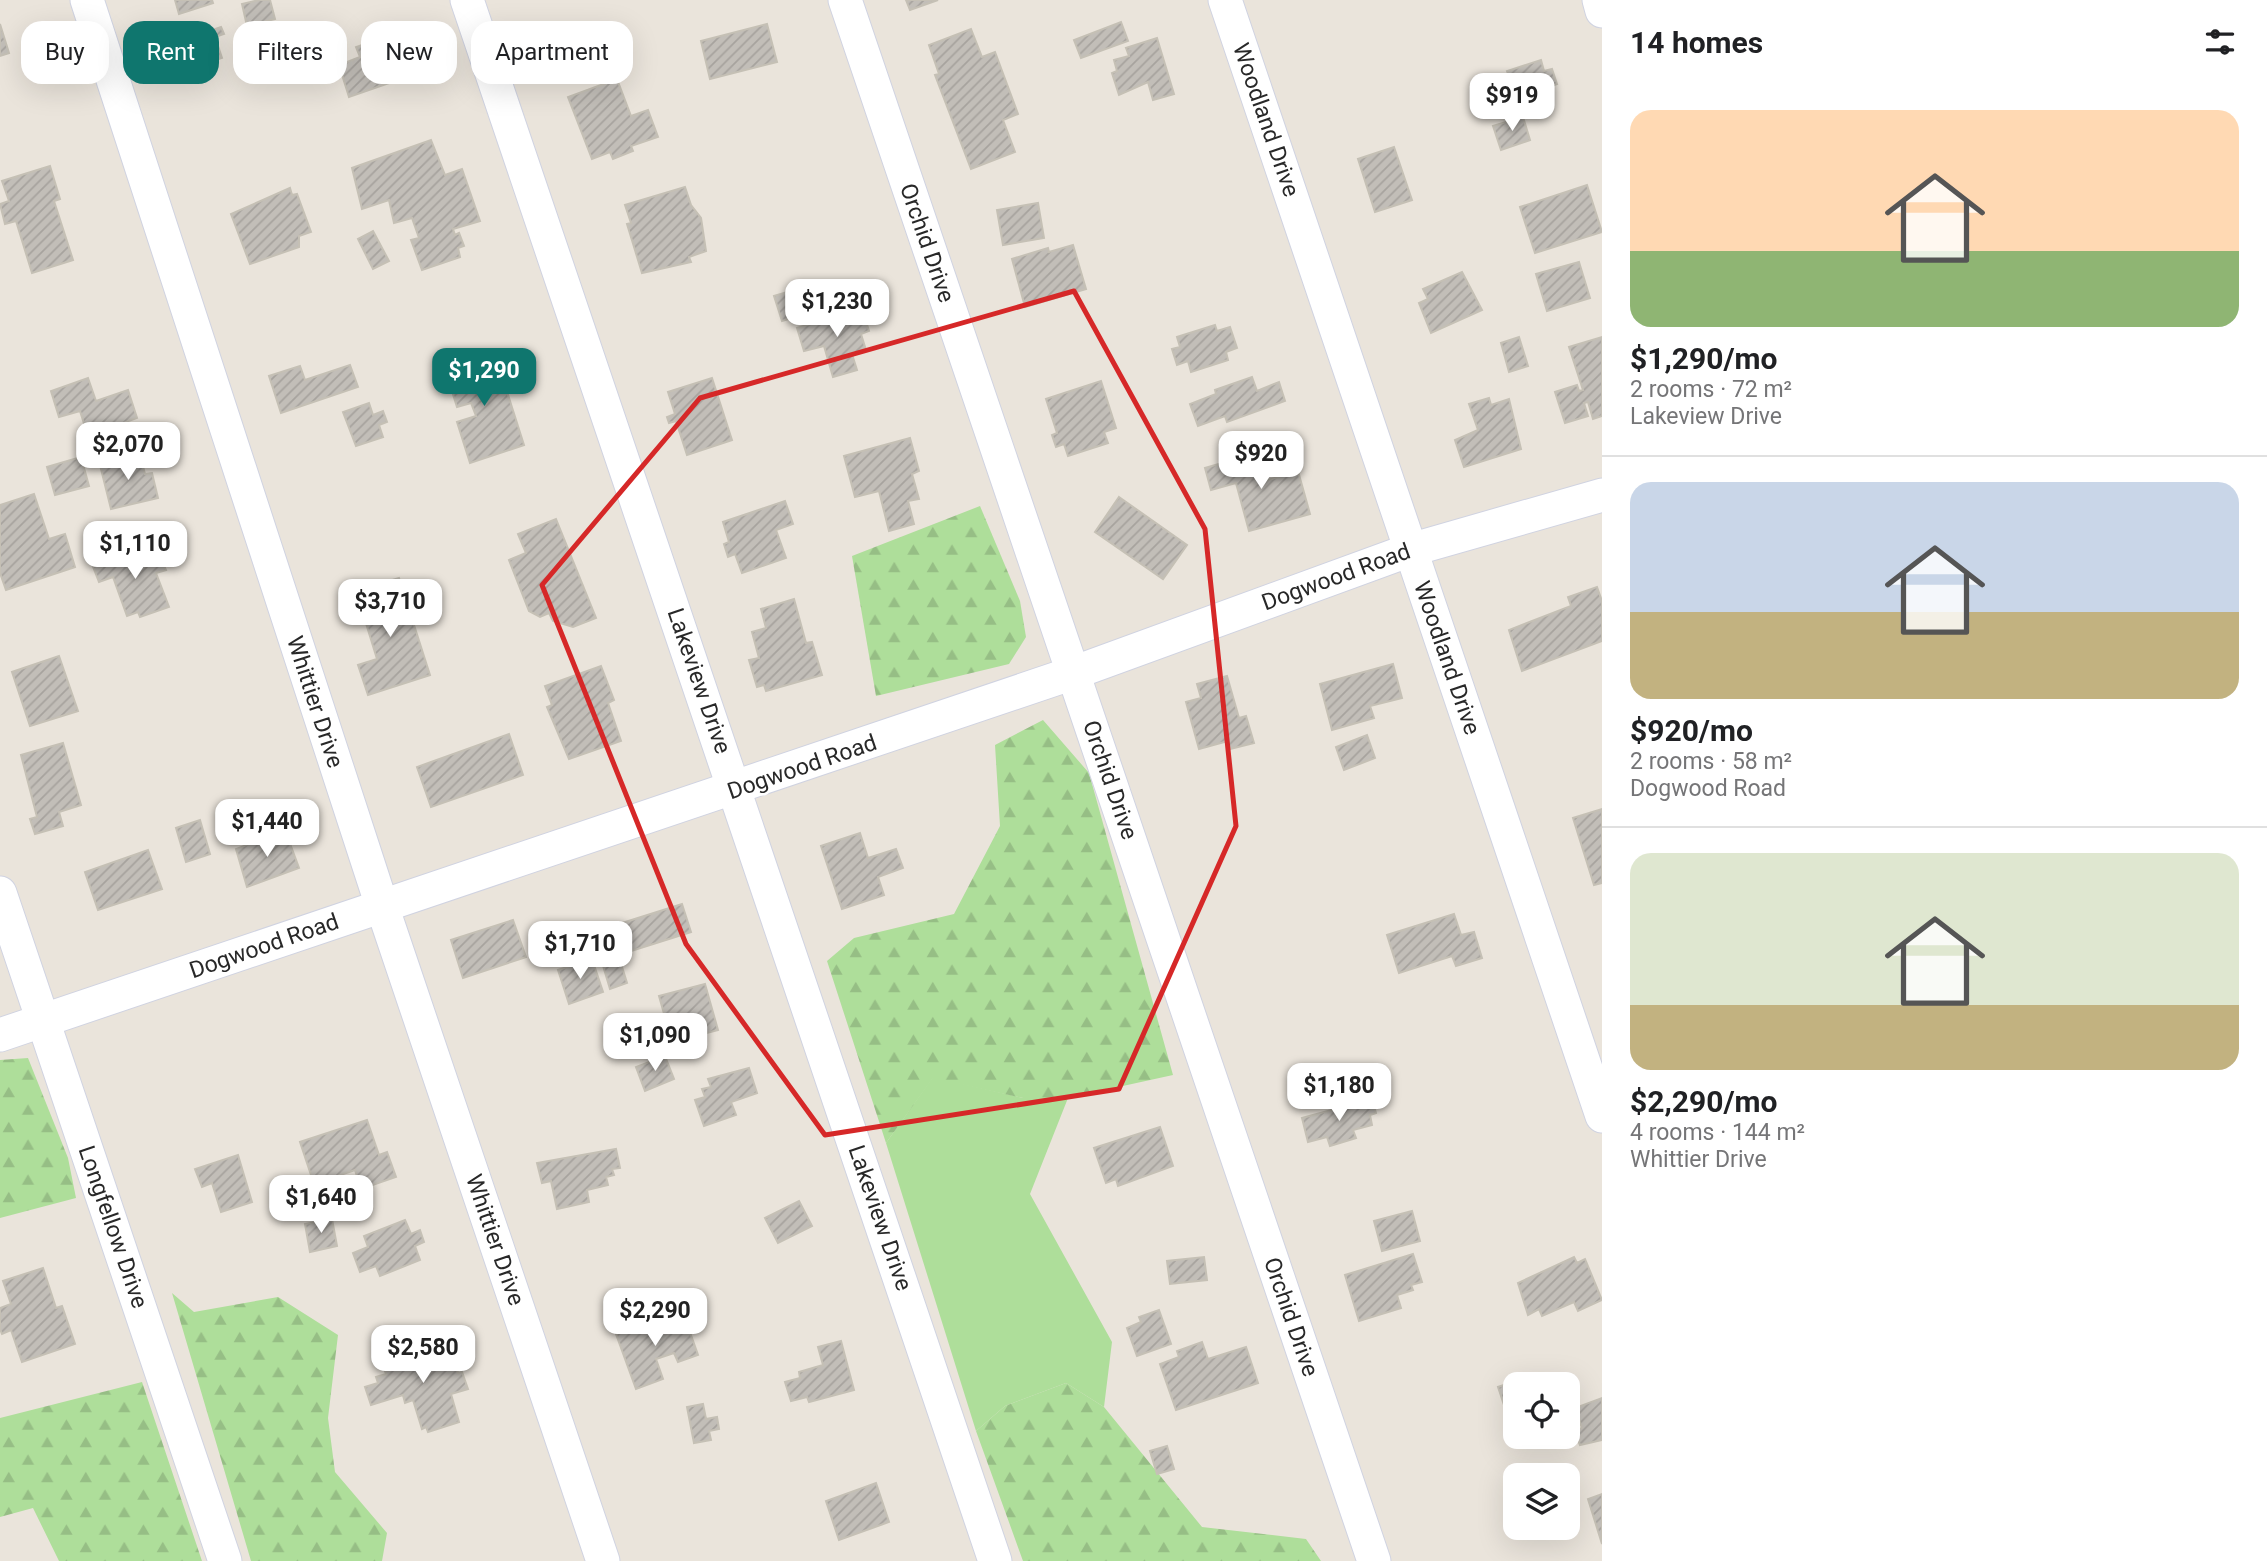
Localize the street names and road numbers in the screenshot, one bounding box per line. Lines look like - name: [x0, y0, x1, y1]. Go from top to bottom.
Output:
- street label: Woodland Drive: [1227, 40, 1305, 200]
- street label: Orchid Drive: [894, 180, 960, 306]
- street label: Dogwood Road: [1258, 538, 1414, 616]
- street label: Woodland Drive: [1408, 578, 1486, 738]
- street label: Lakeview Drive: [661, 605, 737, 757]
- street label: Whittier Drive: [281, 633, 349, 771]
- street label: Orchid Drive: [1077, 717, 1143, 843]
- street label: Dogwood Road: [724, 729, 880, 805]
- street label: Dogwood Road: [186, 908, 342, 984]
- street label: Longfellow Drive: [73, 1142, 153, 1312]
- street label: Lakeview Drive: [842, 1142, 918, 1294]
- street label: Whittier Drive: [460, 1171, 530, 1309]
- street label: Orchid Drive: [1258, 1254, 1324, 1380]

